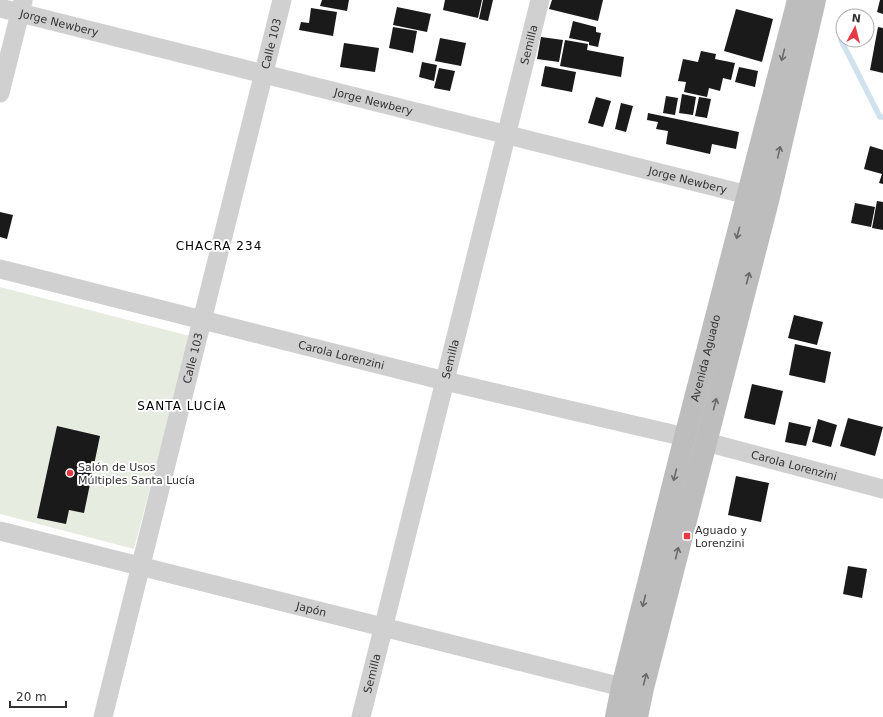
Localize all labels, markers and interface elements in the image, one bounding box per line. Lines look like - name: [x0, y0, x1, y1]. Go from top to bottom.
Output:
- street label: Jorge Newbery: [18, 7, 100, 39]
- north arrow: [835, 8, 875, 48]
- text: N: [851, 12, 862, 26]
- street label: Calle 103: [259, 17, 284, 71]
- street label: Semilla: [518, 24, 541, 66]
- one-way arrow: [779, 49, 787, 62]
- street label: Jorge Newbery: [332, 86, 414, 118]
- one-way arrow: [776, 146, 784, 159]
- street label: Jorge Newbery: [646, 164, 729, 197]
- one-way arrow: [734, 226, 741, 239]
- district label: CHACRA 234: [176, 239, 262, 253]
- one-way arrow: [745, 272, 752, 285]
- street label: Avenida Aguado: [688, 313, 723, 403]
- street label: Calle 103: [181, 331, 206, 385]
- street label: Carola Lorenzini: [297, 338, 386, 372]
- street label: Semilla: [440, 338, 462, 380]
- district label: SANTA LUCÍA: [137, 398, 227, 413]
- one-way arrow: [712, 398, 720, 411]
- street label: Carola Lorenzini: [749, 448, 838, 483]
- place label: Salón de Usos Múltiples Santa Lucía: [78, 461, 195, 487]
- marker: Salón de Usos Múltiples Santa Lucía: [65, 468, 75, 478]
- one-way arrow: [671, 468, 678, 481]
- place label: Aguado y Lorenzini: [695, 524, 747, 550]
- marker: Aguado y Lorenzini: [682, 531, 692, 541]
- one-way arrow: [674, 547, 682, 560]
- one-way arrow: [639, 594, 647, 607]
- street label: Japón: [294, 599, 328, 620]
- street label: Semilla: [361, 652, 384, 695]
- one-way arrow: [642, 673, 649, 686]
- scale bar: [10, 683, 66, 709]
- text: 20 m: [16, 690, 47, 704]

